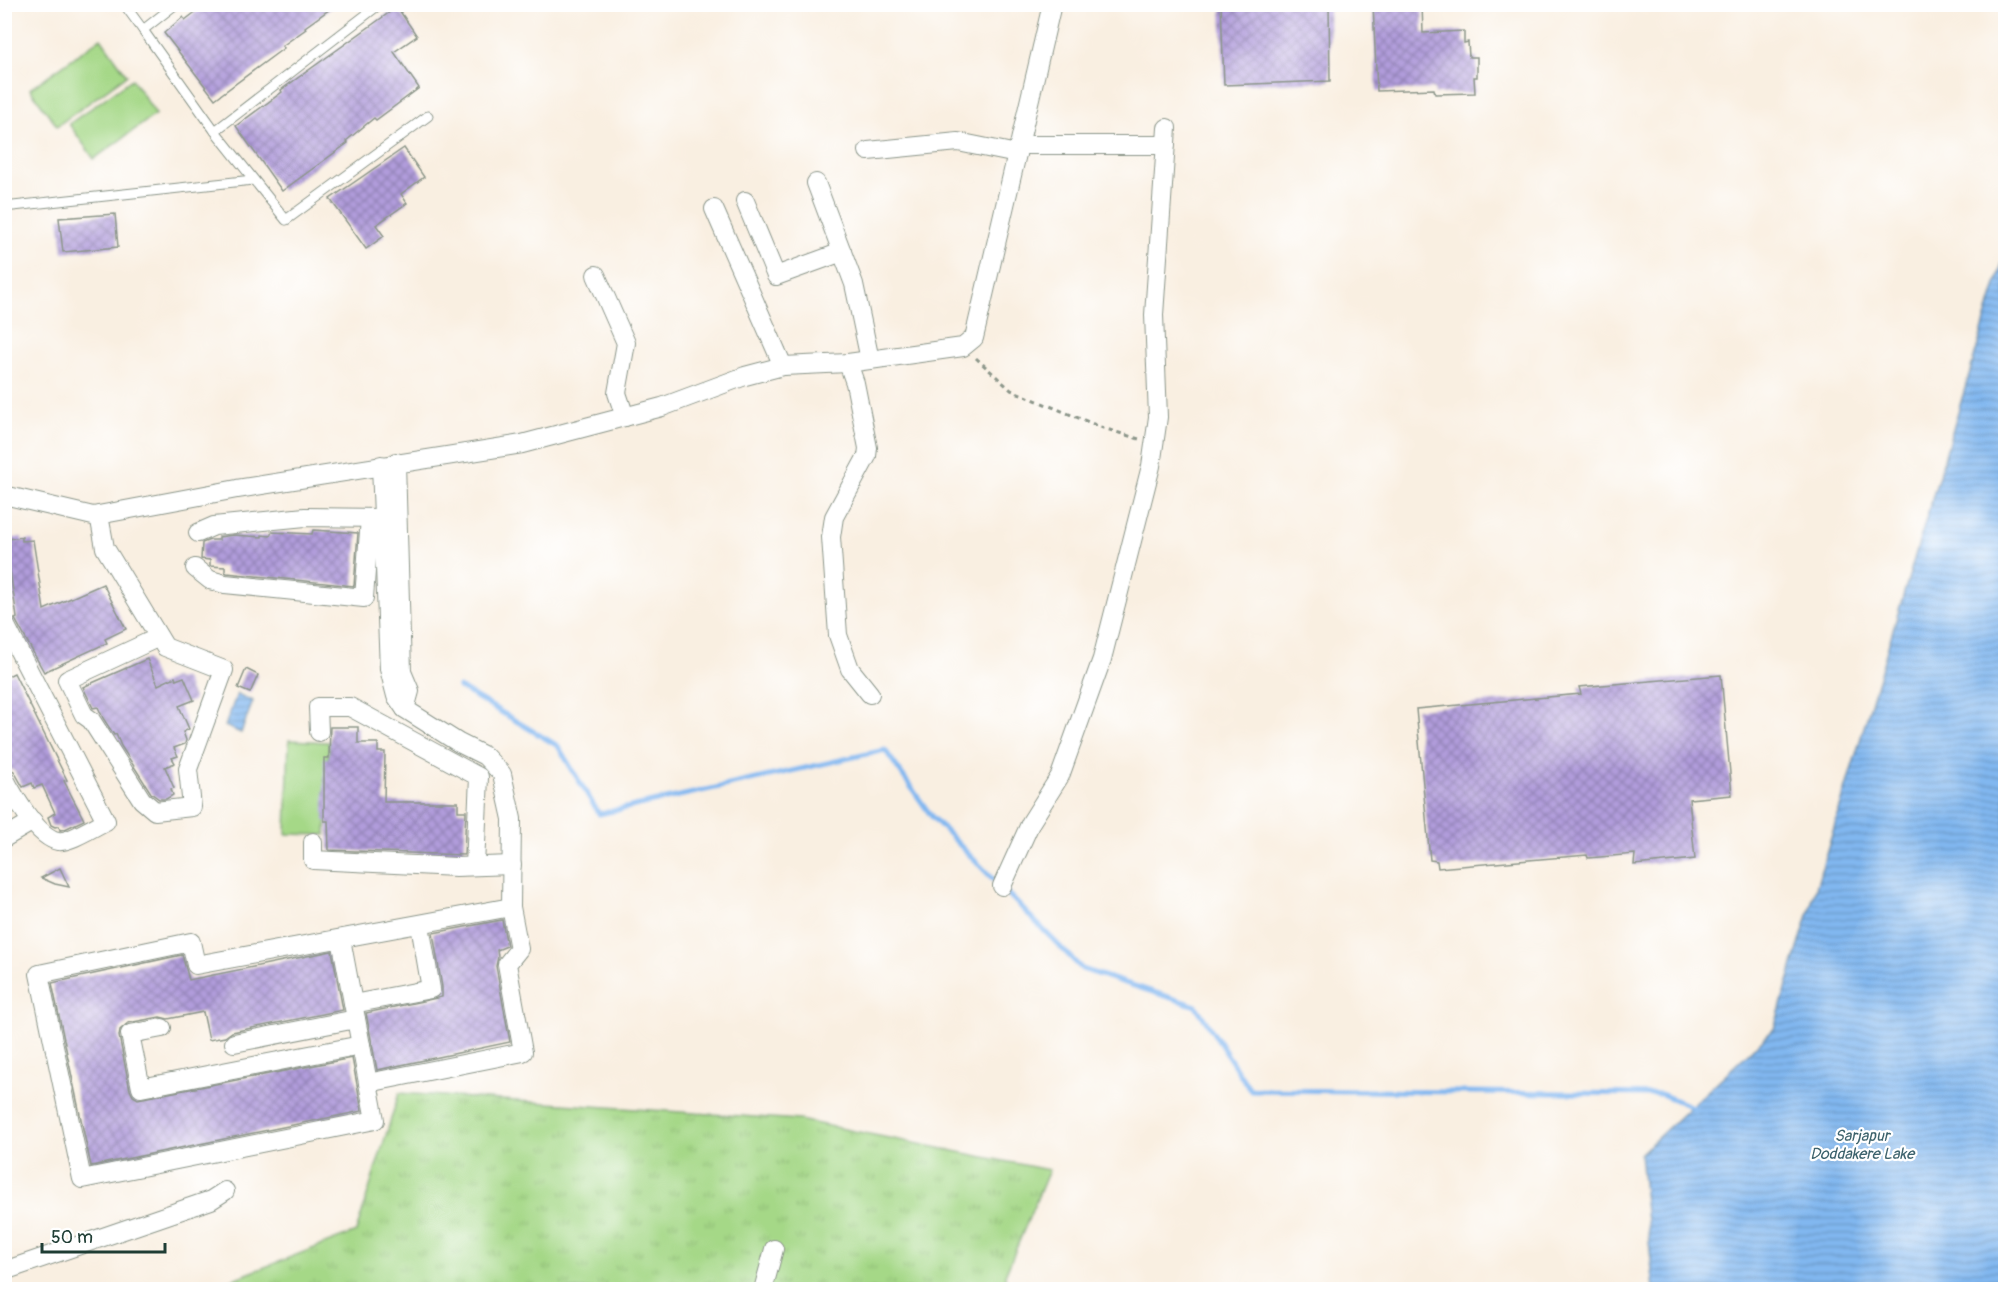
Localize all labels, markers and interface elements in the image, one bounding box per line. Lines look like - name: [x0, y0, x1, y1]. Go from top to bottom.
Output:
- water label: Sarjapur Doddakere Lake: [1810, 1126, 1916, 1164]
- scale bar: [42, 1216, 165, 1254]
- text: 50 m: [51, 1226, 93, 1249]

